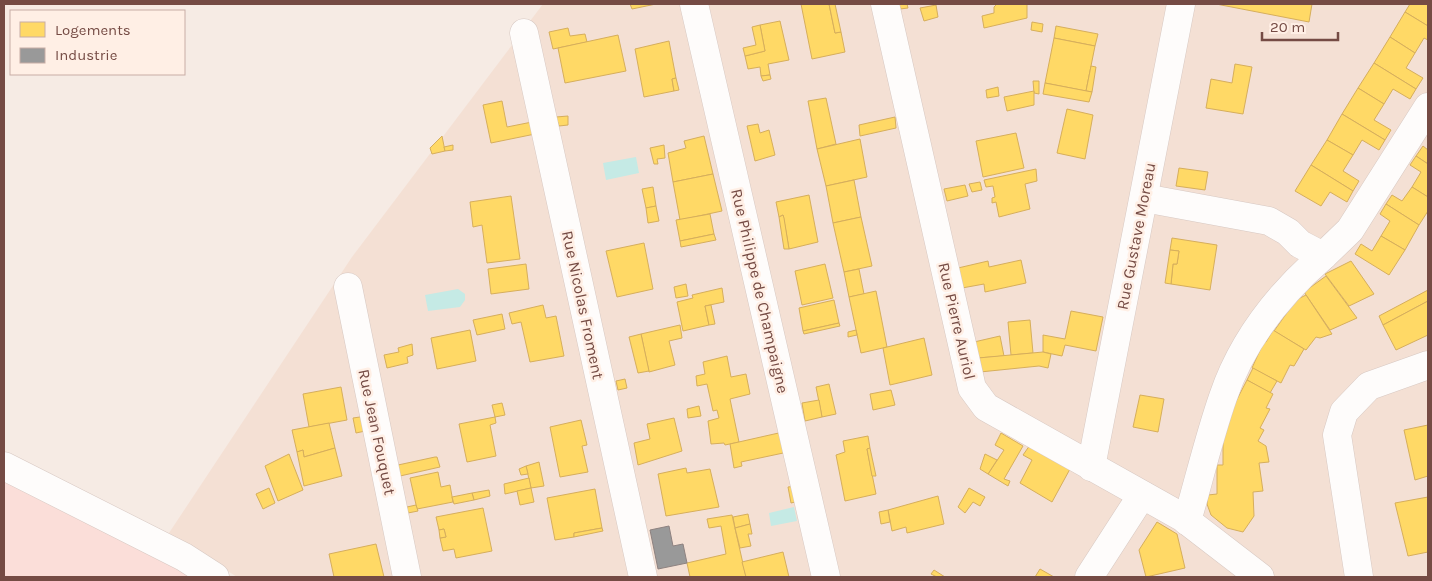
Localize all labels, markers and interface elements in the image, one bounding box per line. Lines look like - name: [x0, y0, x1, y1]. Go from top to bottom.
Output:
- legend: [10, 10, 185, 75]
- scale bar: [1262, 10, 1338, 42]
- text: 20 m: [1270, 18, 1305, 36]
- text: Logements: [55, 21, 131, 39]
- text: Industrie: [55, 46, 117, 64]
- street label: Rue Gustave Moreau: [1112, 161, 1160, 311]
- street label: Rue Philippe de Champaigne: [727, 187, 793, 395]
- street label: Rue Nicolas Froment: [558, 229, 608, 381]
- street label: Rue Pierre Auriol: [934, 261, 980, 381]
- street label: Rue Jean Fouquet: [354, 367, 400, 497]

